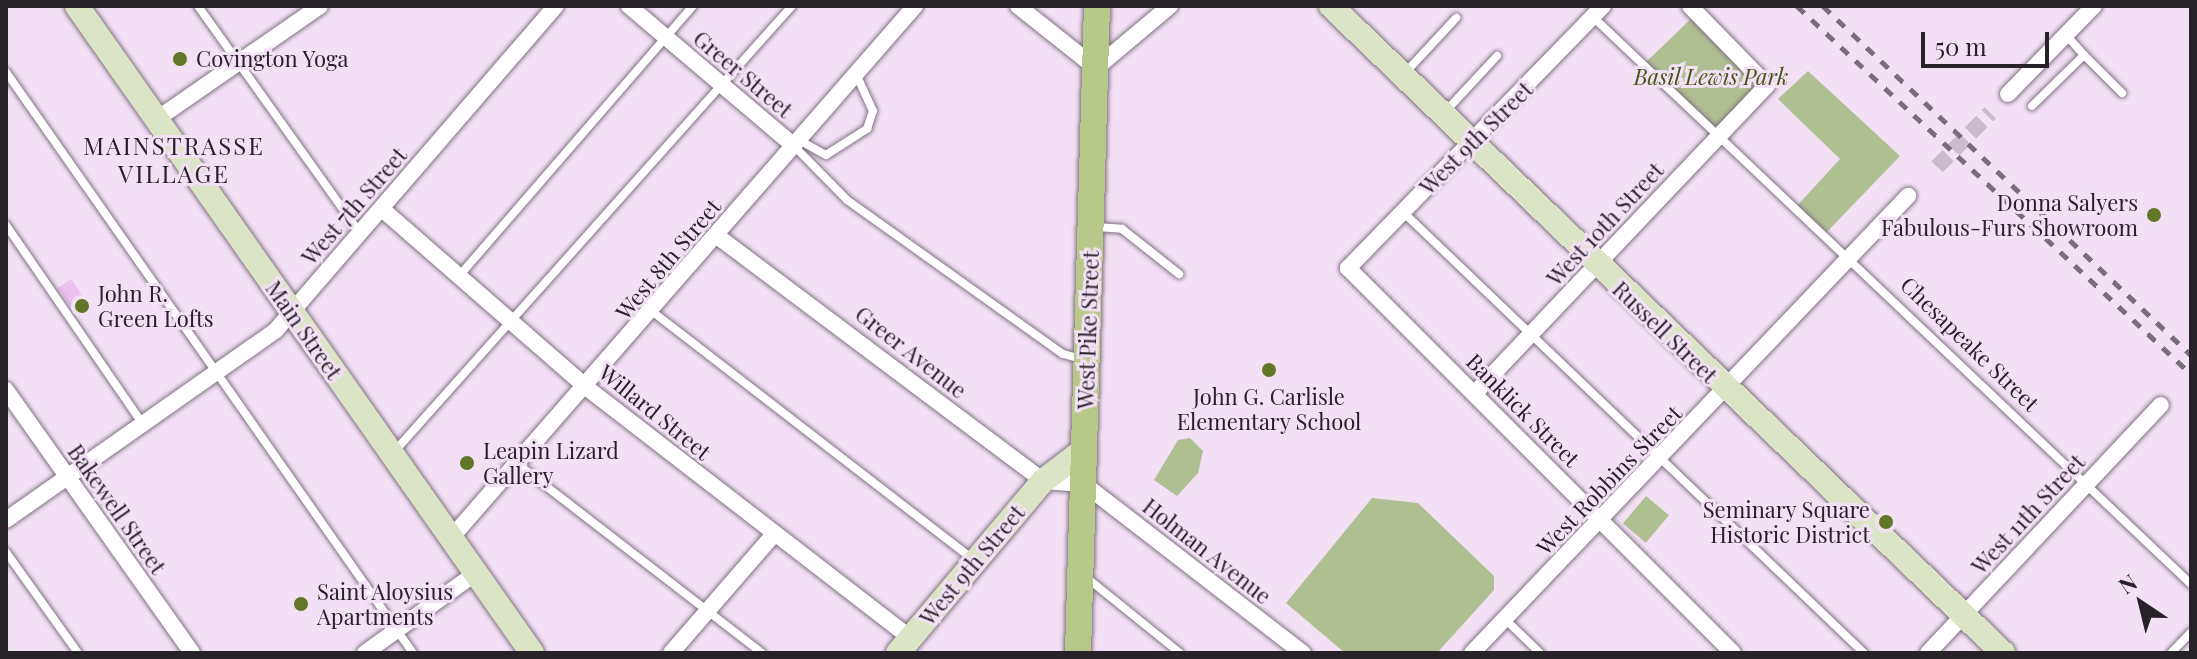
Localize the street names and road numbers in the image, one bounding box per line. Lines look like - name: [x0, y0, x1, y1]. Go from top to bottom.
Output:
- street label: Greer Street: [688, 25, 798, 123]
- street label: West 9th Street: [1414, 76, 1538, 200]
- street label: West 7th Street: [296, 142, 412, 270]
- street label: West 10th Street: [1541, 157, 1669, 291]
- street label: West 8th Street: [610, 193, 726, 325]
- street label: West Pike Street: [1072, 250, 1104, 410]
- street label: Chesapeake Street: [1895, 271, 2045, 417]
- street label: Main Street: [260, 276, 348, 384]
- street label: Russell Street: [1607, 276, 1723, 388]
- street label: Greer Avenue: [850, 300, 972, 404]
- street label: Banklick Street: [1461, 348, 1585, 472]
- street label: Willard Street: [594, 359, 716, 465]
- street label: West Robbins Street: [1531, 400, 1687, 560]
- street label: Bakewell Street: [63, 439, 171, 579]
- street label: West 11th Street: [1966, 449, 2090, 579]
- street label: Holman Avenue: [1137, 493, 1277, 609]
- street label: West 9th Street: [914, 499, 1030, 631]

